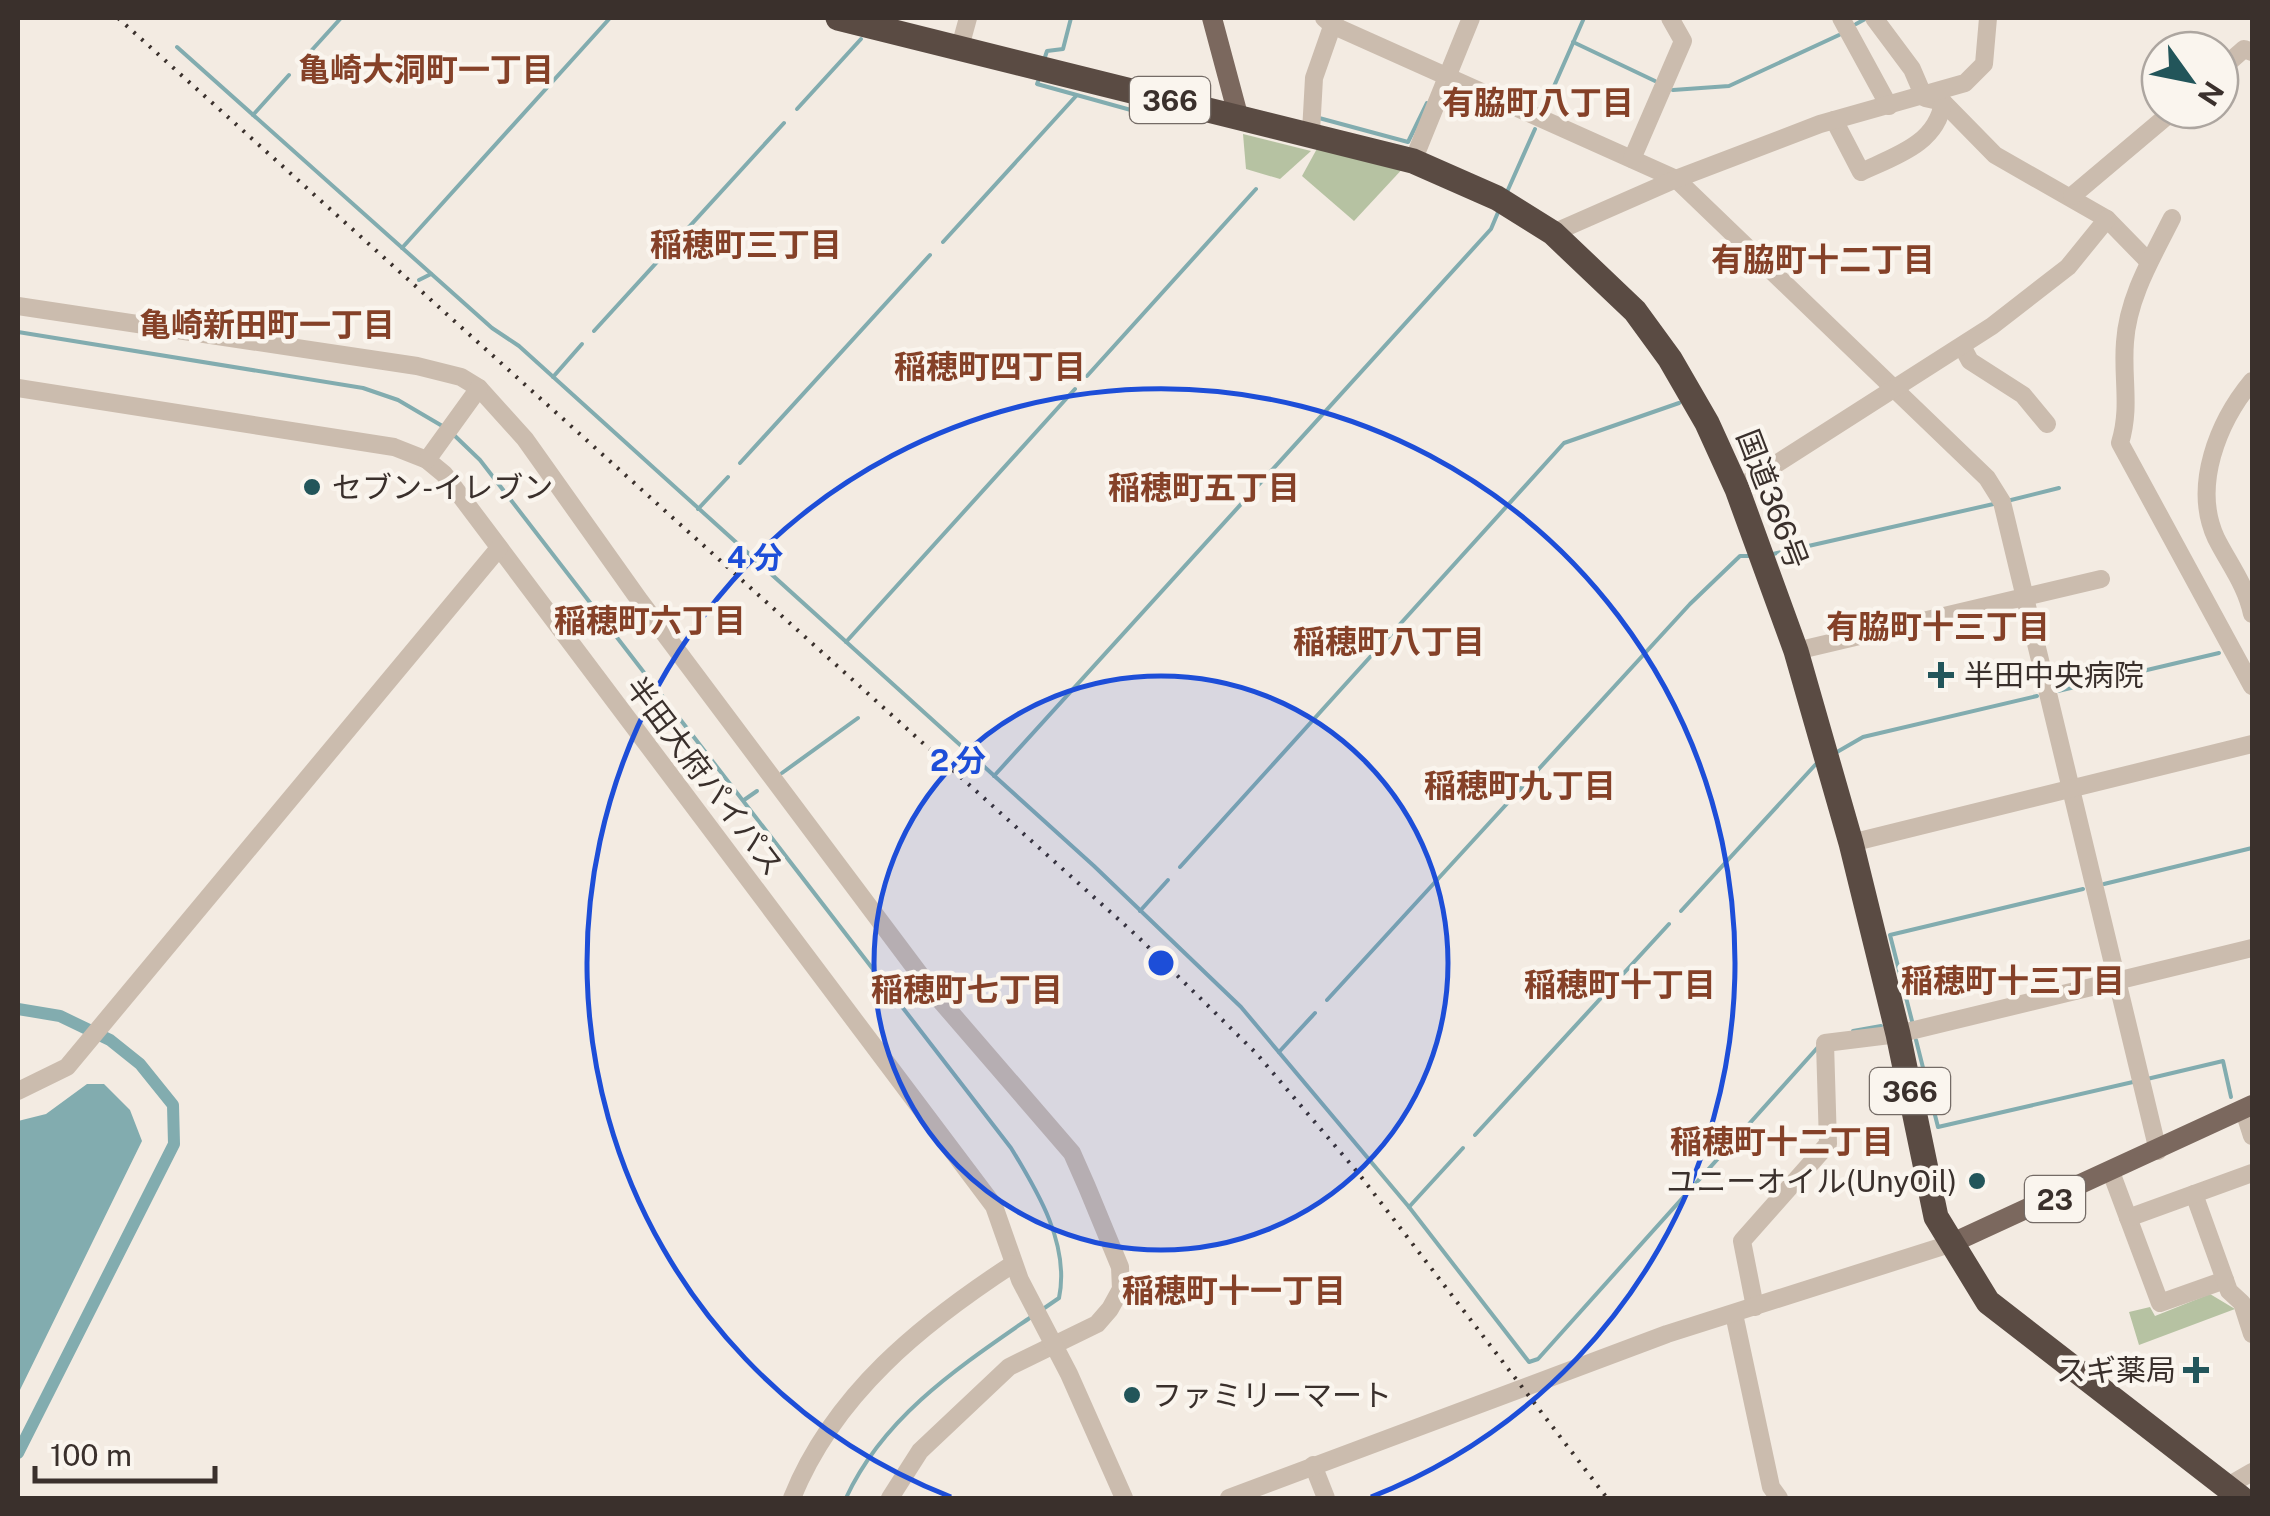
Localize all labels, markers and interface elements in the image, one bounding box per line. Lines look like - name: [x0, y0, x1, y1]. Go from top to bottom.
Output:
- north arrow: [2140, 30, 2240, 130]
- district label: 亀崎大洞町一丁目: [298, 51, 554, 88]
- text: N: [2192, 76, 2231, 112]
- road number: 366: [1130, 77, 1210, 123]
- district label: 有脇町八丁目: [1442, 84, 1634, 121]
- district label: 稲穂町三丁目: [650, 226, 842, 263]
- district label: 有脇町十二丁目: [1711, 241, 1935, 278]
- district label: 亀崎新田町一丁目: [139, 306, 395, 343]
- district label: 稲穂町四丁目: [894, 348, 1086, 385]
- street label: 国道366号: [1730, 424, 1816, 574]
- place label: セブン-イレブン: [332, 469, 553, 505]
- district label: 稲穂町五丁目: [1108, 469, 1300, 506]
- marker: セブン-イレブン: [301, 476, 323, 498]
- text: 4 分: [727, 539, 783, 575]
- district label: 稲穂町六丁目: [554, 602, 746, 639]
- district label: 有脇町十三丁目: [1826, 608, 2050, 645]
- district label: 稲穂町八丁目: [1293, 623, 1485, 660]
- place label: 半田中央病院: [1964, 657, 2144, 693]
- marker: 半田中央病院: [1928, 662, 1954, 688]
- street label: 半田大府パイパス: [619, 670, 791, 882]
- text: 2 分: [930, 742, 986, 778]
- district label: 稲穂町九丁目: [1424, 767, 1616, 804]
- centre of rings: [1143, 945, 1179, 981]
- district label: 稲穂町十三丁目: [1901, 962, 2125, 999]
- district label: 稲穂町十丁目: [1524, 966, 1716, 1003]
- district label: 稲穂町七丁目: [871, 971, 1063, 1008]
- road number: 366: [1870, 1068, 1950, 1114]
- district label: 稲穂町十二丁目: [1670, 1123, 1894, 1160]
- place label: ユニーオイル(UnyOil): [1666, 1163, 1957, 1199]
- marker: ユニーオイル(UnyOil): [1966, 1170, 1988, 1192]
- road number: 23: [2025, 1176, 2085, 1222]
- district label: 稲穂町十一丁目: [1122, 1272, 1346, 1309]
- place label: スギ薬局: [2056, 1352, 2176, 1388]
- marker: スギ薬局: [2185, 1359, 2207, 1381]
- place label: ファミリーマート: [1152, 1377, 1392, 1413]
- marker: ファミリーマート: [1121, 1384, 1143, 1406]
- scale bar: [35, 1421, 215, 1483]
- text: 100 m: [50, 1437, 132, 1473]

